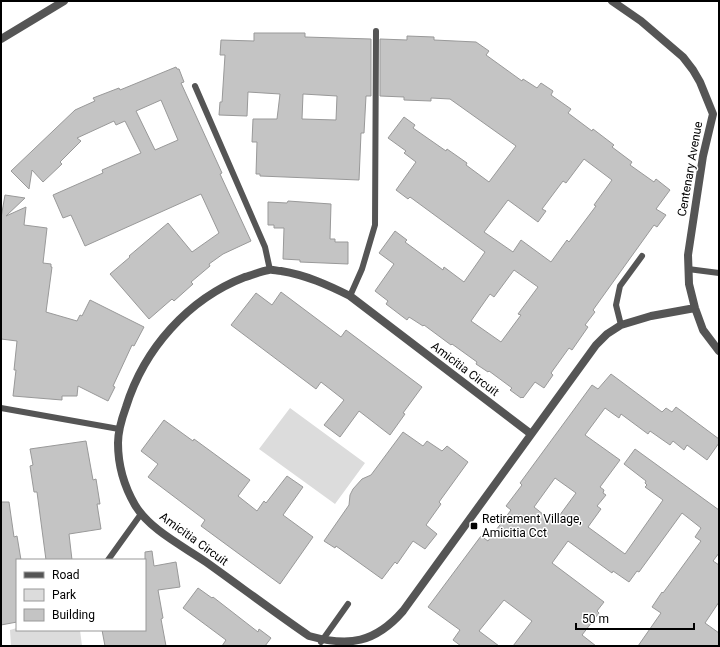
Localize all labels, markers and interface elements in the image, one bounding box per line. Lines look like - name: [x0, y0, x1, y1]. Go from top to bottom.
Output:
- street label: Centenary Avenue: [675, 120, 705, 218]
- street label: Amicitia Circuit: [428, 339, 502, 399]
- street label: Amicitia Circuit: [157, 509, 231, 569]
- place label: Retirement Village, Amicitia Cct: [482, 512, 582, 540]
- marker: Retirement Village, Amicitia Cct: [469, 521, 479, 531]
- legend: [16, 559, 146, 631]
- text: Road: [52, 568, 80, 582]
- text: Park: [52, 588, 77, 602]
- scale bar: [576, 605, 694, 631]
- text: Building: [52, 608, 95, 622]
- text: 50 m: [582, 612, 609, 626]

